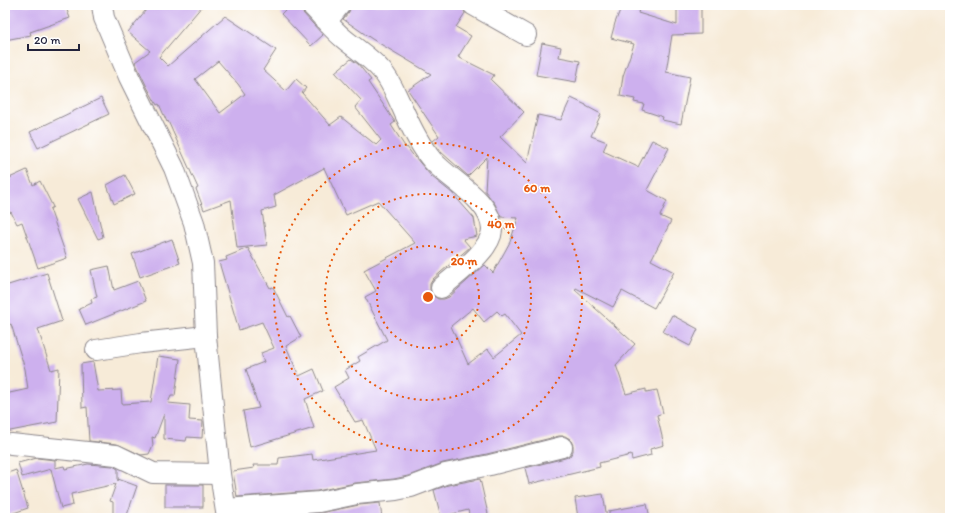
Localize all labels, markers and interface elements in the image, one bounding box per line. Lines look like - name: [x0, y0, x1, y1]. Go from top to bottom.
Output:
- scale bar: [28, 26, 79, 52]
- text: 20 m: [34, 33, 61, 47]
- text: 60 m: [524, 181, 551, 195]
- text: 40 m: [487, 217, 516, 231]
- text: 20 m: [451, 254, 478, 268]
- centre of rings: [421, 290, 435, 304]

